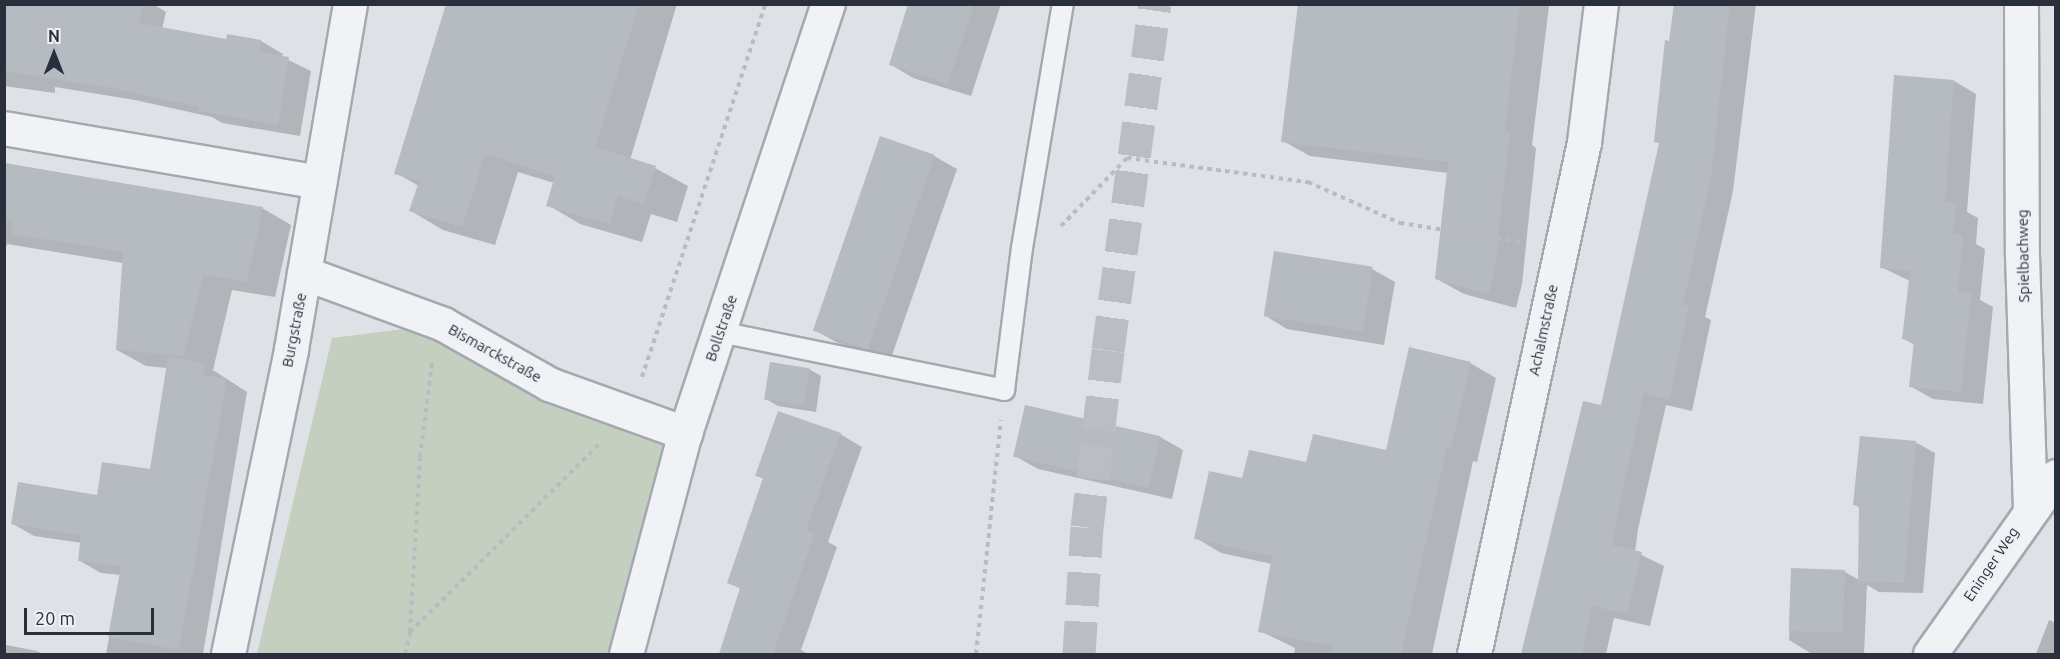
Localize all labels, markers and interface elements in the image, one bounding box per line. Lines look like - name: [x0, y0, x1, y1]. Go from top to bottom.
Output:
- north arrow: [24, 24, 84, 84]
- text: N: [48, 27, 60, 45]
- street label: Spielbachweg: [2013, 209, 2033, 303]
- street label: Achalmstraße: [1525, 283, 1561, 377]
- street label: Burgstraße: [278, 291, 310, 369]
- street label: Bollstraße: [701, 292, 741, 364]
- street label: Bismarckstraße: [445, 320, 545, 386]
- street label: Eninger Weg: [1960, 523, 2022, 605]
- scale bar: [27, 596, 158, 634]
- text: 20 m: [35, 608, 75, 628]

